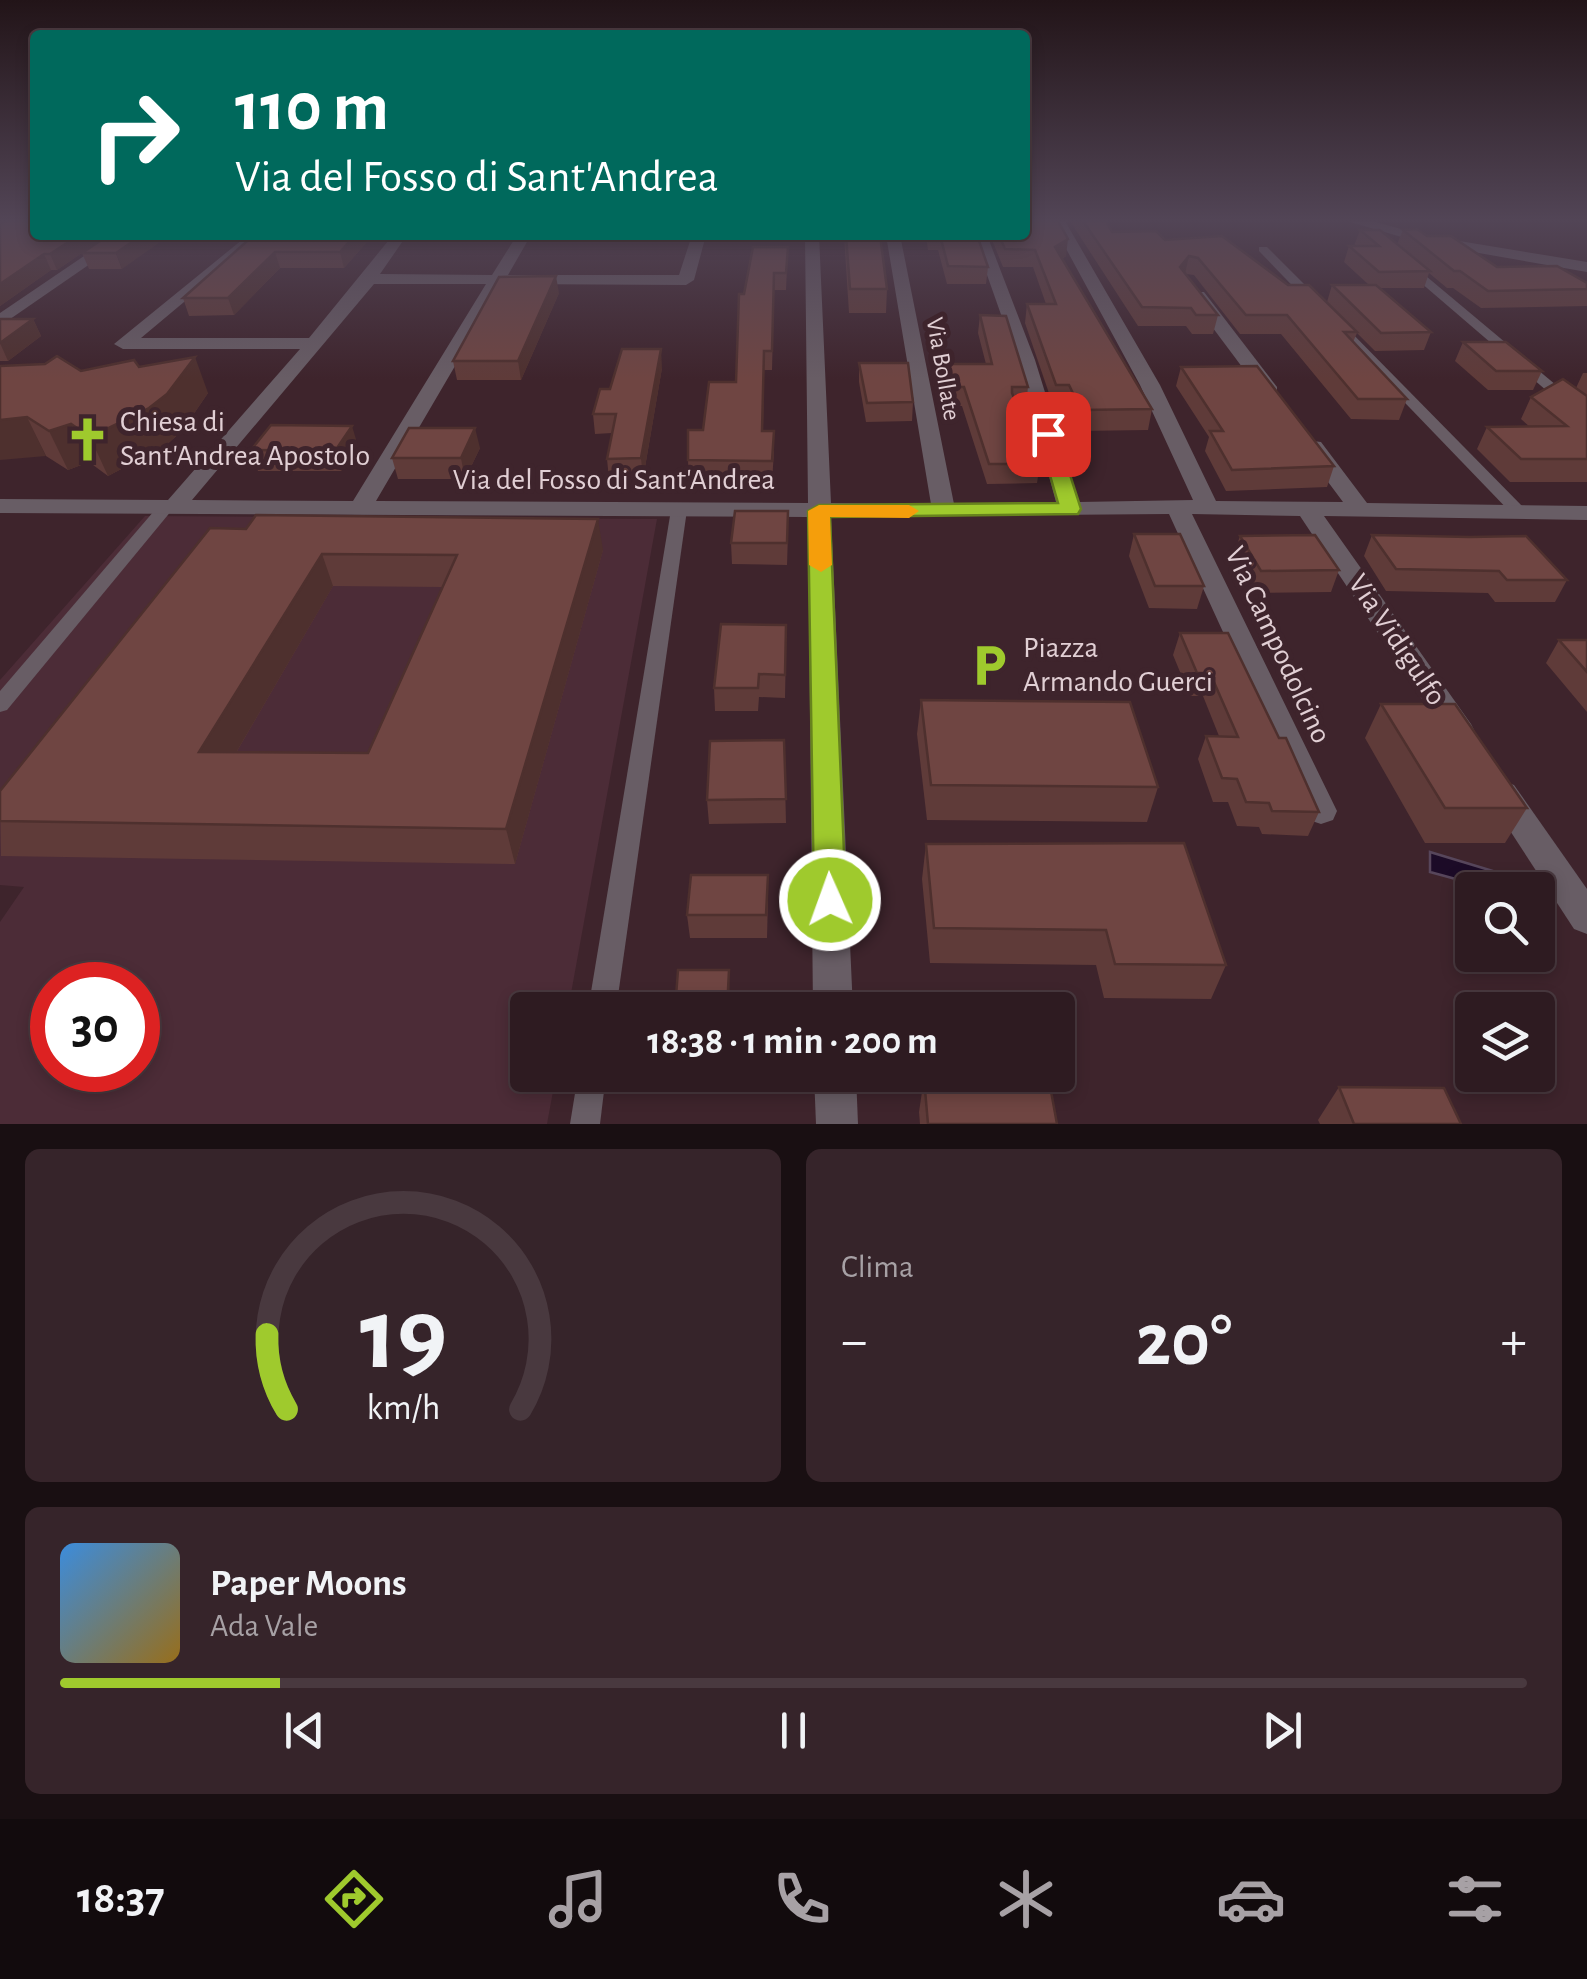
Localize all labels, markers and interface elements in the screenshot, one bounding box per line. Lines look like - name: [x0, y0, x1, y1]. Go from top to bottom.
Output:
- icon: right: [70, 70, 200, 200]
- text: 110 m: [235, 73, 389, 143]
- text: Via del Fosso di Sant'Andrea: [235, 155, 719, 200]
- street label: Via Bollate: [922, 315, 964, 423]
- pin: [1006, 392, 1091, 477]
- place label: Chiesa di Sant'Andrea Apostolo: [120, 407, 370, 471]
- icon: arrive: [1021, 407, 1076, 462]
- church icon: Chiesa di Sant'Andrea Apostolo: [63, 415, 111, 463]
- street label: Via del Fosso di Sant'Andrea: [453, 465, 775, 495]
- street label: Via Campodolcino: [1219, 542, 1337, 748]
- street label: Via Vidigulfo: [1342, 569, 1452, 711]
- place label: Piazza Armando Guerci: [1023, 633, 1213, 697]
- parking icon: Piazza Armando Guerci: [966, 641, 1014, 689]
- position arrow: [778, 848, 882, 952]
- map controls: [1455, 872, 1555, 1092]
- button: search: [1455, 872, 1555, 972]
- speed limit sign: 30: [30, 962, 160, 1092]
- button: layers: [1455, 992, 1555, 1092]
- text: 18:38 · 1 min · 200 m: [647, 1023, 938, 1061]
- text: Clima: [841, 1251, 914, 1283]
- text: 19: [359, 1284, 447, 1388]
- text: 20°: [1136, 1304, 1232, 1379]
- text: −: [841, 1314, 867, 1369]
- text: +: [1501, 1314, 1527, 1369]
- text: km/h: [366, 1390, 440, 1426]
- text: Paper Moons: [210, 1565, 407, 1603]
- text: Ada Vale: [210, 1610, 318, 1642]
- icon: previous: [277, 1703, 332, 1758]
- icon: pause: [766, 1703, 821, 1758]
- icon: next: [1255, 1703, 1310, 1758]
- icon: directions: [319, 1864, 389, 1934]
- icon: music: [543, 1864, 613, 1934]
- icon: phone: [767, 1864, 837, 1934]
- icon: climate: [991, 1864, 1061, 1934]
- icon: car: [1216, 1864, 1286, 1934]
- icon: filters: [1440, 1864, 1510, 1934]
- text: 18:37: [77, 1876, 165, 1921]

